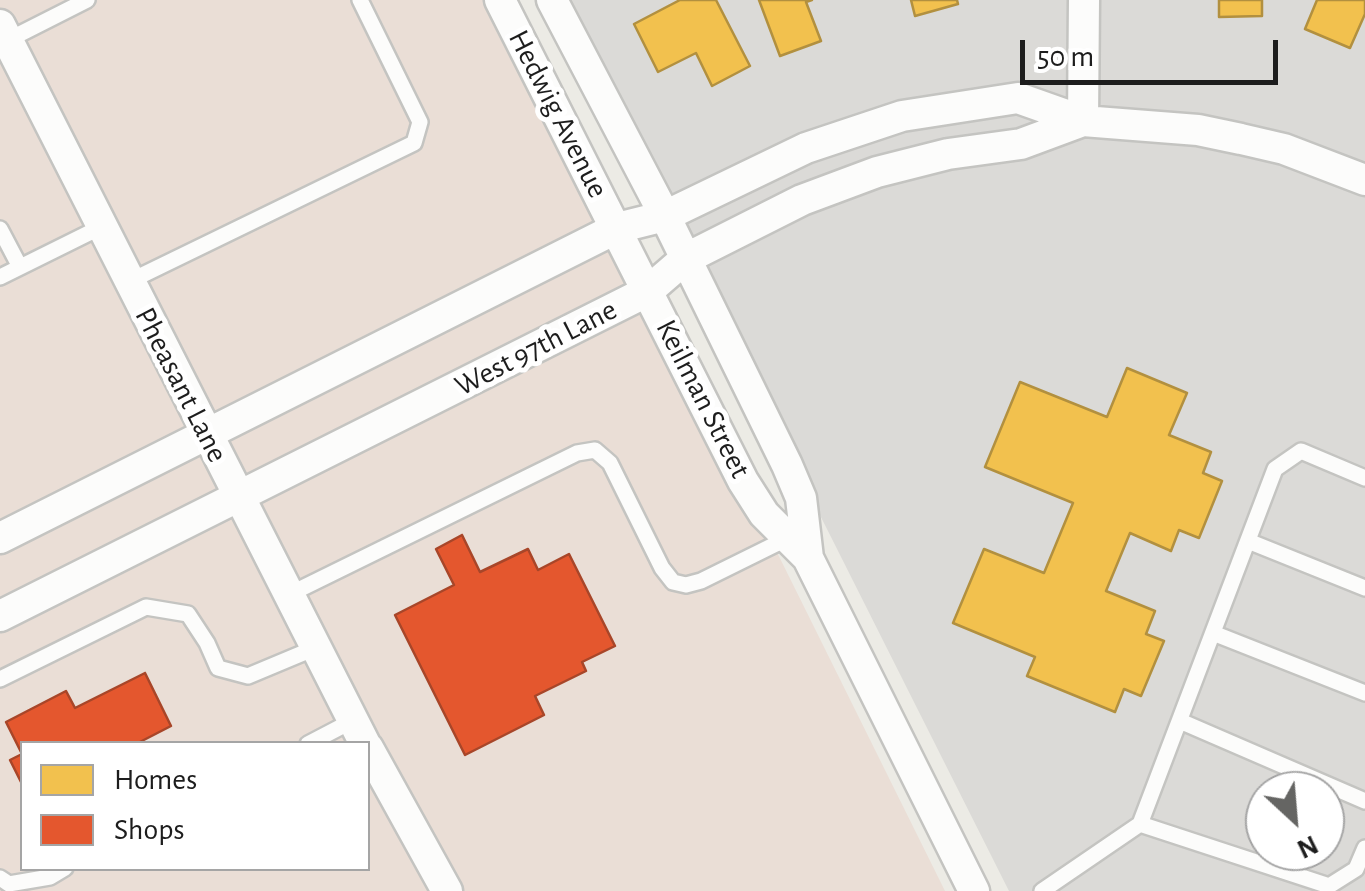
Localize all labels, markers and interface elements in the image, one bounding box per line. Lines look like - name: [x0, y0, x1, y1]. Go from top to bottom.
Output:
- scale bar: [1025, 20, 1282, 82]
- street label: Hedwig Avenue: [500, 24, 616, 204]
- text: 50 m: [1037, 42, 1094, 72]
- street label: West 97th Lane: [449, 292, 623, 404]
- street label: Pheasant Lane: [127, 302, 235, 468]
- street label: Keilman Street: [648, 314, 758, 484]
- legend: [20, 741, 370, 871]
- text: Homes: [114, 765, 197, 795]
- north arrow: [1245, 771, 1345, 871]
- text: Shops: [114, 815, 185, 845]
- text: N: [1292, 829, 1322, 863]

